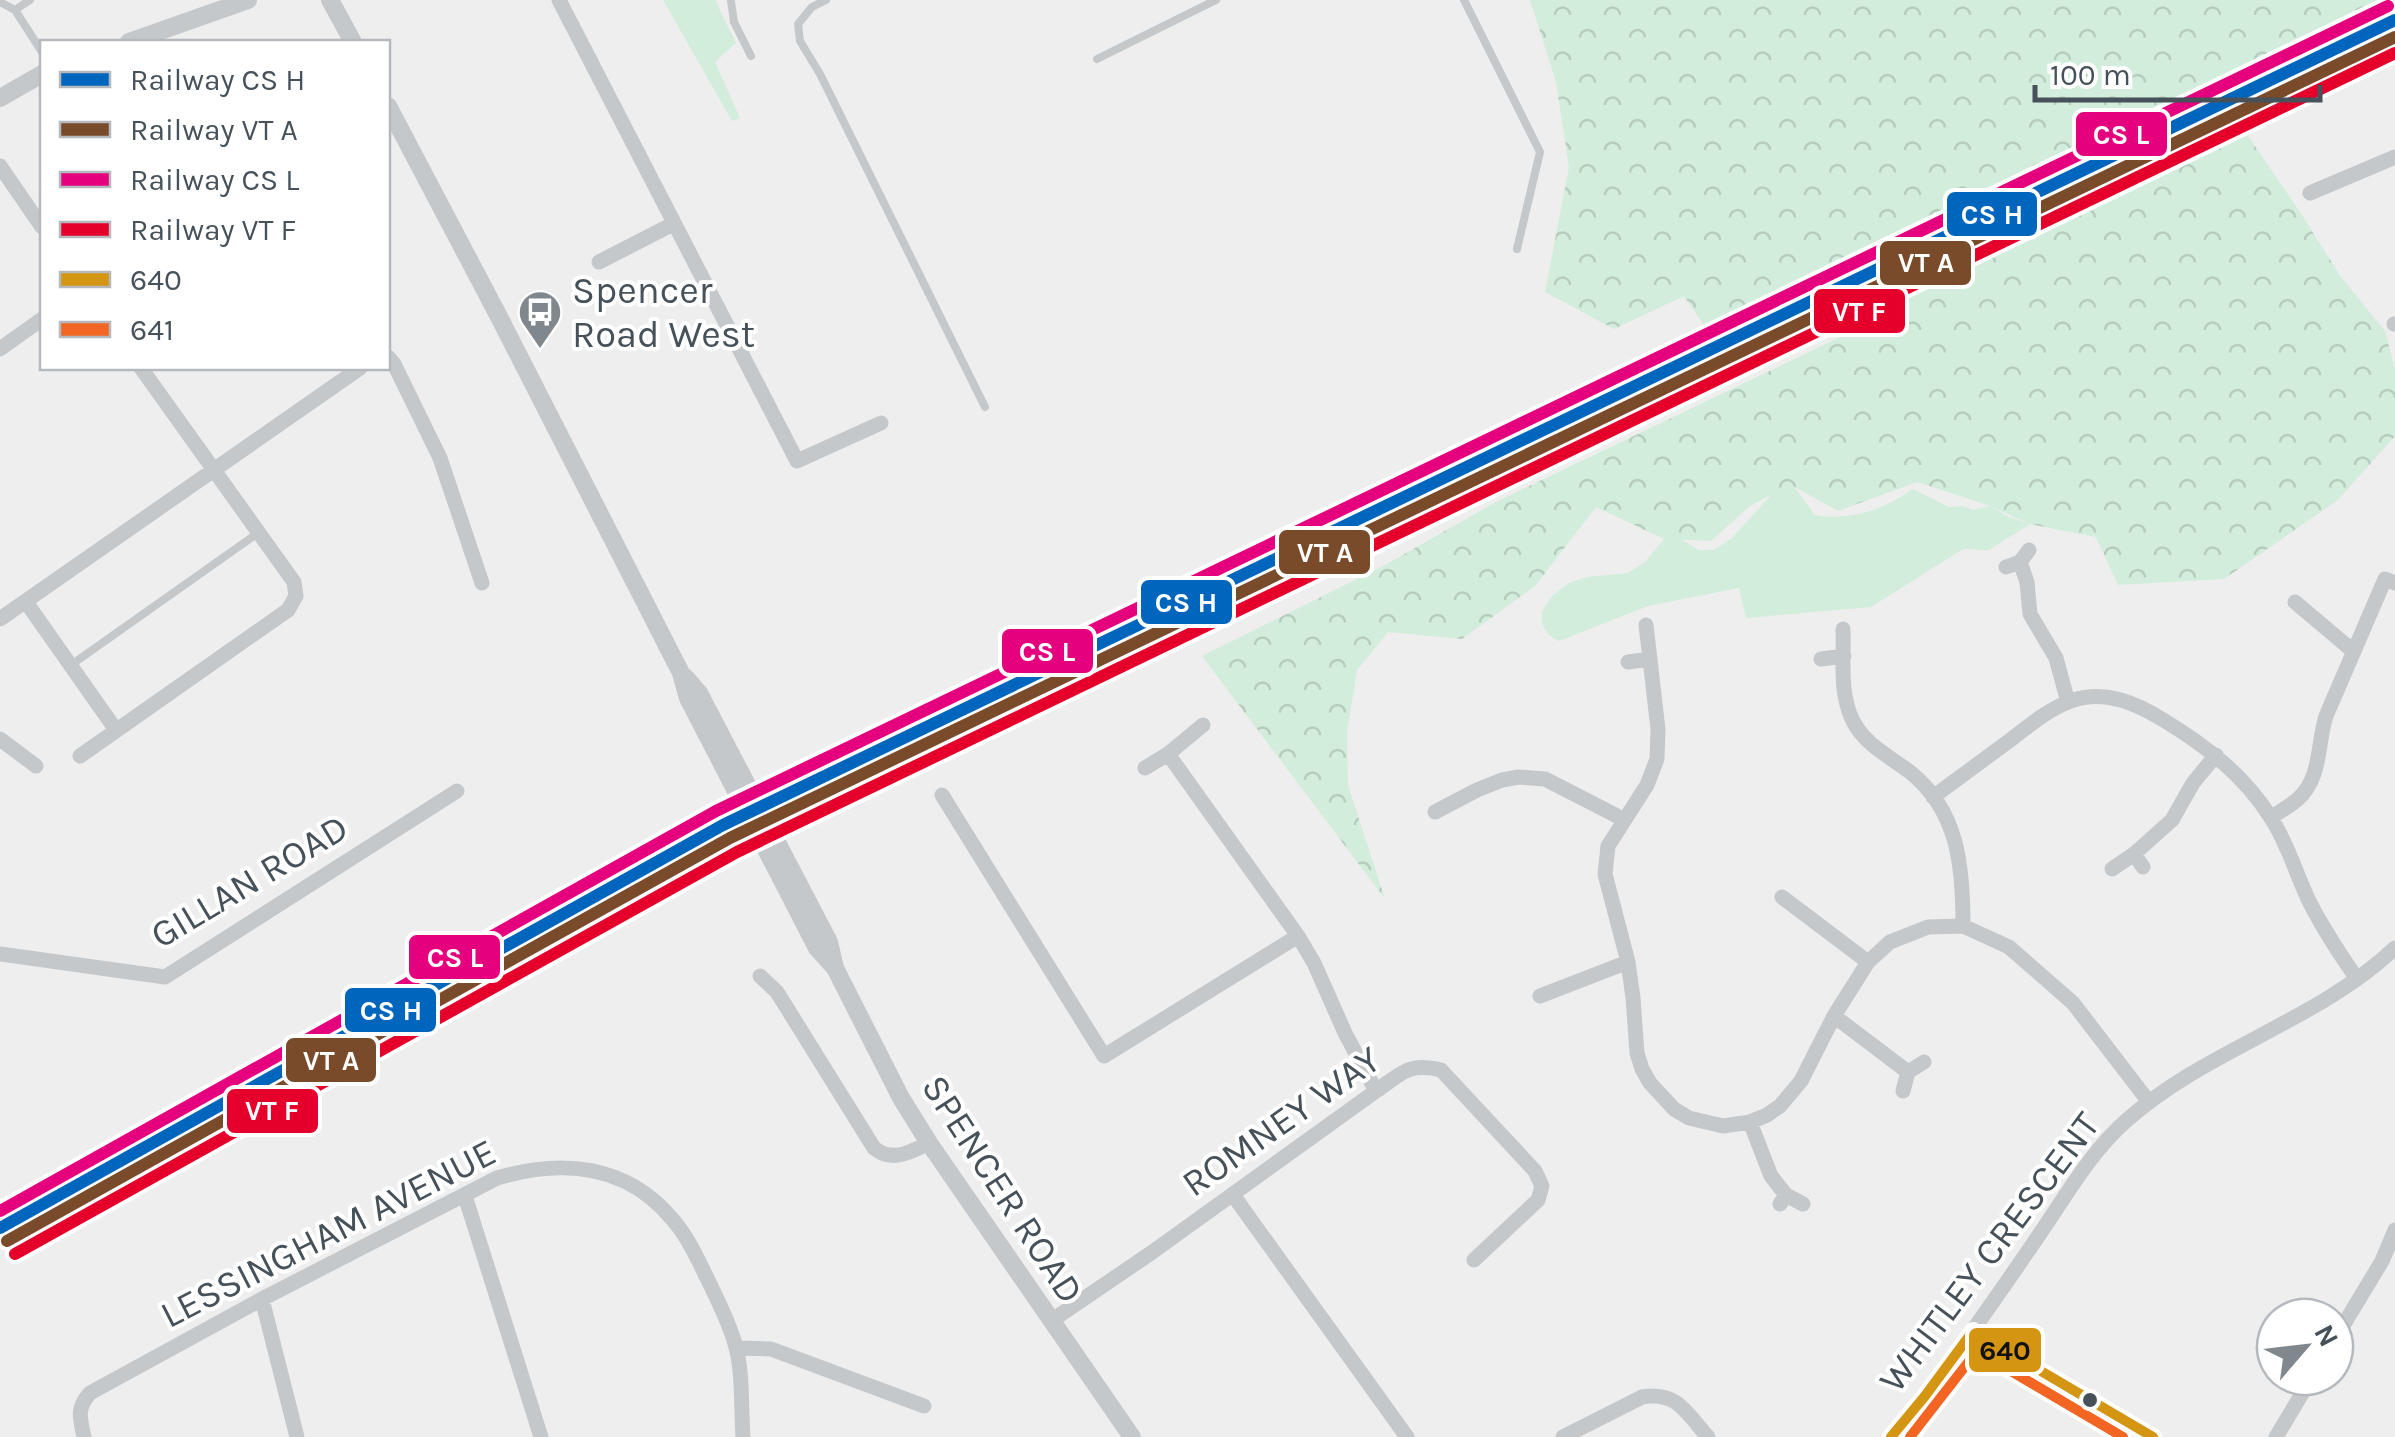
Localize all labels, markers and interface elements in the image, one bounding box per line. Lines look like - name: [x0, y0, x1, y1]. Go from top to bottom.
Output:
- legend: [40, 40, 390, 370]
- scale bar: [2035, 40, 2320, 102]
- text: 100 m: [2050, 57, 2131, 93]
- text: Railway CS H: [130, 62, 305, 98]
- line badge: CS L: [2074, 110, 2169, 158]
- text: Railway VT A: [130, 112, 298, 148]
- text: CS L: [2093, 118, 2149, 151]
- text: Railway CS L: [130, 162, 299, 198]
- line badge: CS H: [1945, 190, 2039, 238]
- text: CS H: [1961, 198, 2023, 231]
- text: Railway VT F: [130, 212, 296, 248]
- line badge: VT A: [1878, 239, 1973, 287]
- text: VT A: [1898, 246, 1954, 279]
- text: 640: [130, 262, 182, 298]
- place label: Spencer Road West: [572, 268, 755, 357]
- line badge: VT F: [1812, 287, 1907, 335]
- bus stop icon: Spencer Road West: [517, 289, 563, 350]
- text: VT F: [1832, 295, 1886, 328]
- text: 641: [130, 312, 174, 348]
- line badge: VT A: [1277, 528, 1372, 576]
- text: VT A: [1297, 536, 1353, 569]
- line badge: CS H: [1139, 578, 1234, 626]
- text: CS H: [1155, 586, 1217, 619]
- line badge: CS L: [1000, 627, 1095, 675]
- text: CS L: [1019, 635, 1075, 668]
- street label: GILLAN ROAD: [142, 805, 356, 958]
- line badge: CS L: [407, 933, 502, 981]
- text: CS L: [427, 941, 483, 974]
- line badge: CS H: [343, 986, 438, 1034]
- text: CS H: [360, 994, 422, 1027]
- line badge: VT A: [284, 1036, 378, 1084]
- street label: ROMNEY WAY: [1174, 1036, 1389, 1206]
- text: VT A: [303, 1044, 359, 1077]
- street label: SPENCER ROAD: [912, 1067, 1093, 1312]
- line badge: VT F: [225, 1087, 320, 1135]
- text: VT F: [245, 1094, 299, 1127]
- street label: WHITLEY CRESCENT: [1870, 1104, 2109, 1401]
- street label: LESSINGHAM AVENUE: [153, 1129, 503, 1338]
- north arrow: [2255, 1297, 2355, 1397]
- text: N: [2307, 1319, 2346, 1352]
- line badge: 640: [1967, 1326, 2043, 1374]
- text: 640: [1979, 1334, 2031, 1367]
- unlabelled marker: [2080, 1390, 2100, 1410]

